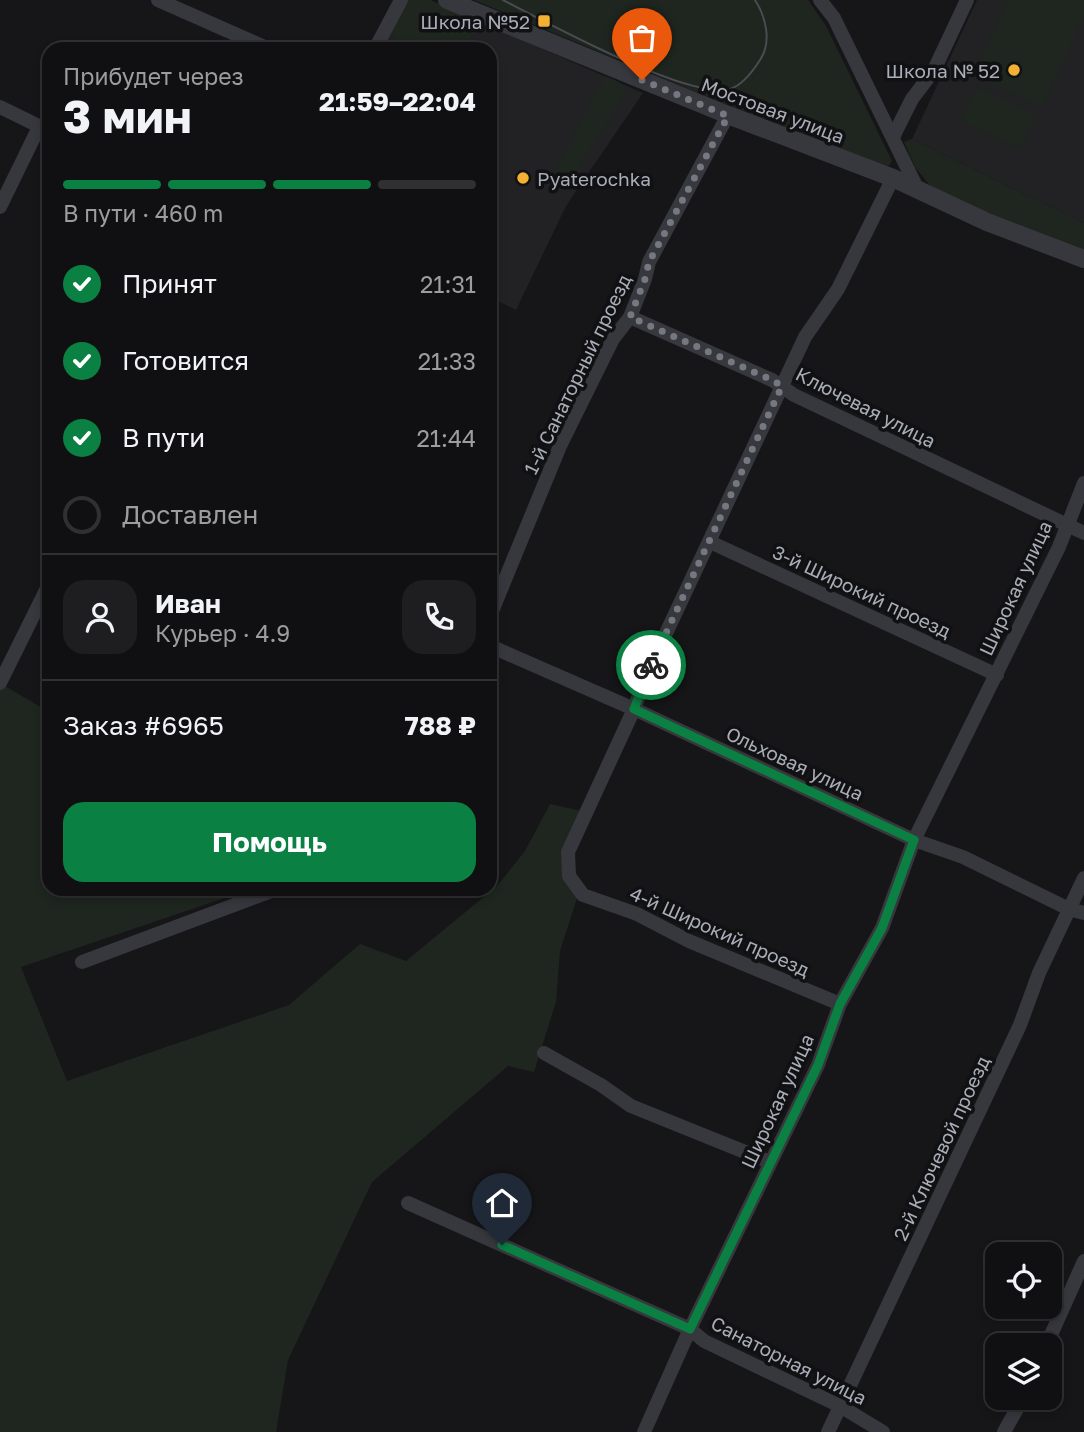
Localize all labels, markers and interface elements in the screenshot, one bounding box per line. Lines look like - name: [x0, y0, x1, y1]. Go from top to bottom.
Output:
- pin: [612, 8, 672, 80]
- place label: Школа №52: [420, 10, 530, 33]
- marker: Школа №52: [536, 13, 552, 29]
- icon: bag: [623, 19, 661, 57]
- place label: Школа № 52: [886, 59, 1000, 82]
- text: Прибудет через: [63, 62, 244, 90]
- marker: Школа № 52: [1006, 62, 1022, 78]
- street label: Мостовая улица: [698, 72, 848, 148]
- text: 21:59–22:04: [319, 86, 476, 117]
- text: 3 мин: [63, 88, 192, 143]
- place label: Pyaterochka: [537, 167, 651, 190]
- marker: Pyaterochka: [515, 170, 531, 186]
- text: В пути · 460 m: [63, 199, 223, 227]
- icon: check: [63, 265, 101, 303]
- text: Принят: [122, 268, 217, 299]
- text: 21:31: [420, 270, 476, 298]
- street label: 1-й Санаторный проезд: [519, 270, 636, 478]
- icon: check: [63, 342, 101, 380]
- text: Готовится: [122, 345, 249, 376]
- text: 21:33: [418, 347, 476, 375]
- street label: Ключевая улица: [792, 362, 940, 452]
- icon: check: [63, 419, 101, 457]
- text: В пути: [122, 422, 205, 453]
- text: 21:44: [417, 424, 476, 452]
- text: Доставлен: [122, 499, 258, 530]
- street label: Широкая улица: [974, 517, 1056, 659]
- street label: 3-й Широкий проезд: [769, 540, 955, 643]
- button: person: [63, 580, 137, 654]
- button: phone: [402, 580, 476, 654]
- text: Иван: [155, 588, 221, 619]
- text: Курьер · 4.9: [155, 619, 290, 647]
- courier: [616, 630, 686, 700]
- icon: bike: [632, 646, 670, 684]
- text: Заказ #6965: [63, 710, 224, 741]
- text: 788 ₽: [404, 710, 476, 741]
- street label: Ольховая улица: [723, 721, 867, 805]
- button: Помощь: [63, 802, 476, 882]
- street label: 4-й Широкий проезд: [627, 881, 814, 981]
- street label: Широкая улица: [736, 1030, 818, 1172]
- street label: 2-й Ключевой проезд: [888, 1052, 994, 1244]
- pin: [472, 1173, 532, 1245]
- icon: home: [483, 1184, 521, 1222]
- map controls: [985, 1242, 1062, 1410]
- button: locate: [985, 1242, 1062, 1319]
- street label: Санаторная улица: [707, 1311, 871, 1409]
- button: layers: [985, 1333, 1062, 1410]

